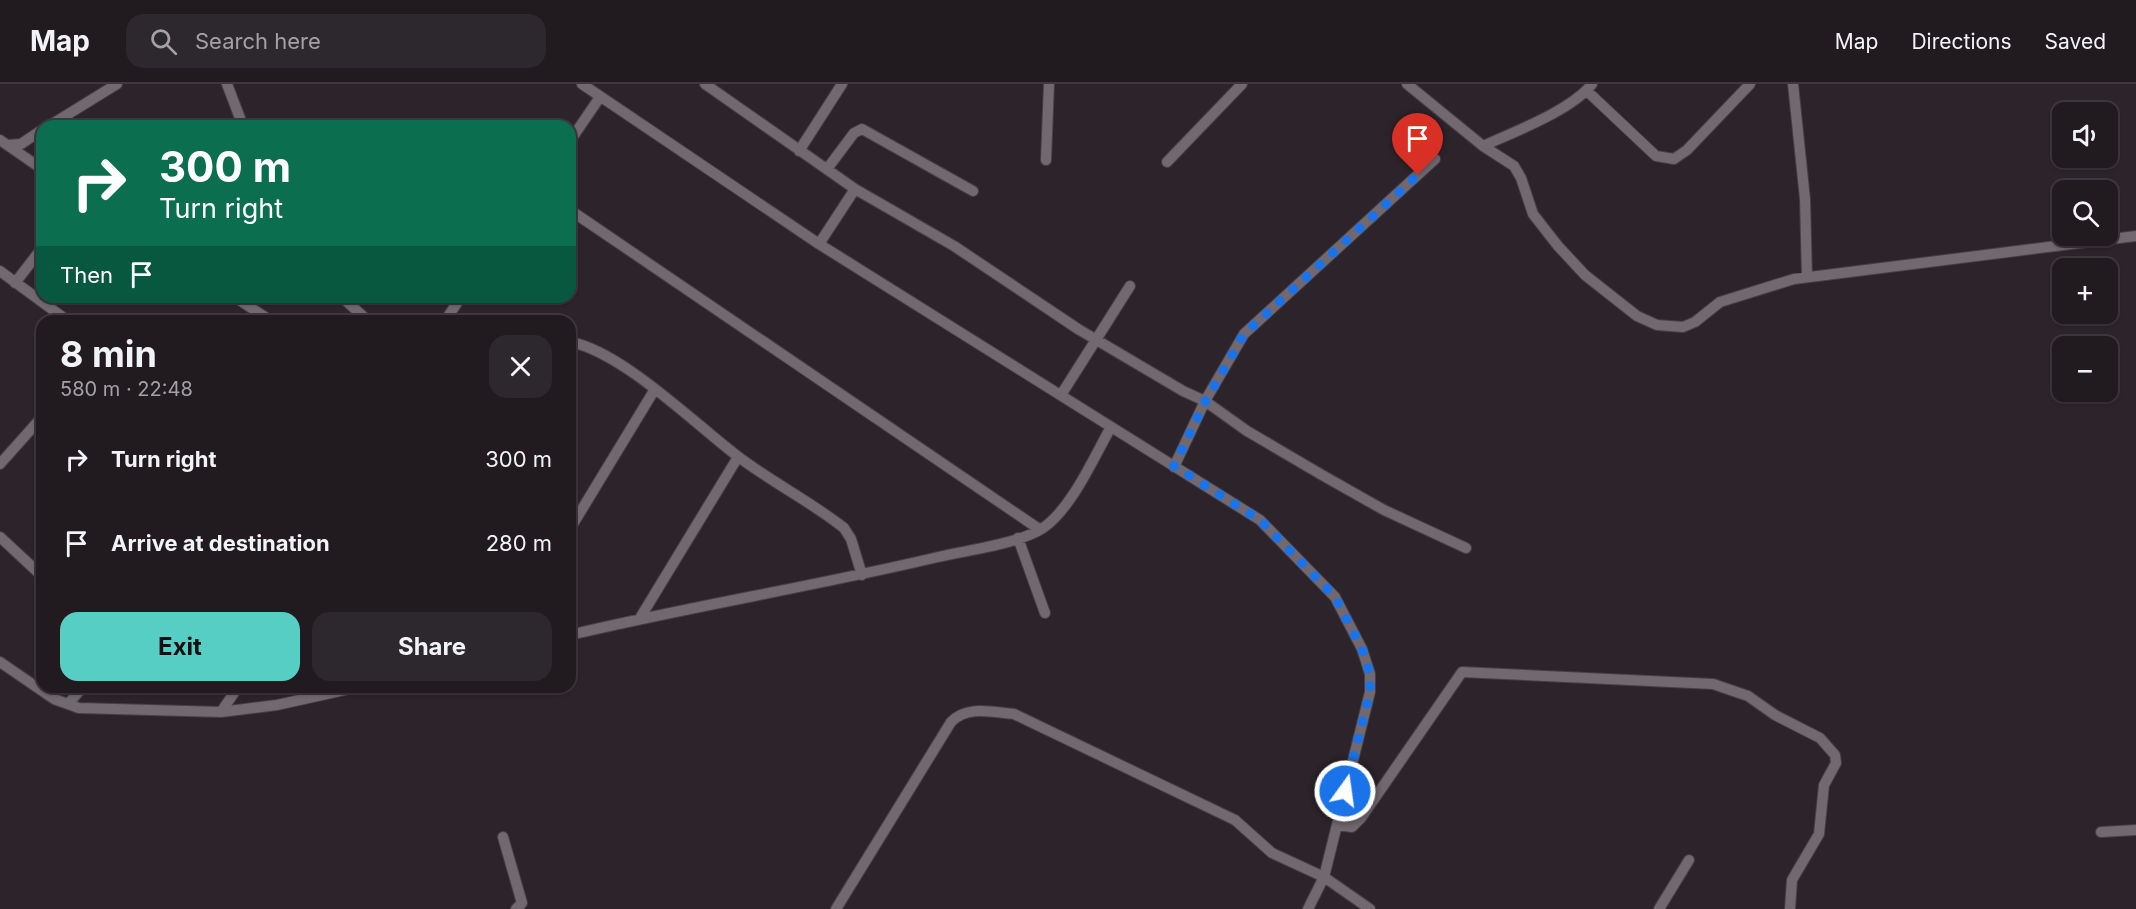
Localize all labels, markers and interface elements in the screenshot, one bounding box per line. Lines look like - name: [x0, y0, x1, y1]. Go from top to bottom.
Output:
- search box: [126, 14, 546, 68]
- text: Map: [30, 24, 90, 58]
- icon: search: [147, 25, 180, 58]
- text: Search here: [195, 28, 321, 54]
- text: Map: [1835, 29, 1878, 54]
- text: Directions: [1911, 29, 2012, 54]
- text: Saved: [2045, 29, 2106, 54]
- map controls: [2052, 102, 2118, 402]
- button: sound: [2052, 102, 2118, 168]
- pin: [1392, 113, 1443, 175]
- icon: arrive: [1401, 122, 1434, 155]
- text: 300 m: [159, 141, 291, 192]
- icon: right: [60, 144, 138, 222]
- button: search: [2052, 180, 2118, 246]
- text: Turn right: [159, 192, 283, 225]
- icon: arrive: [125, 258, 158, 291]
- button: +: [2052, 258, 2118, 324]
- text: Then: [60, 262, 113, 288]
- text: 8 min: [60, 332, 157, 376]
- button: close: [489, 335, 552, 398]
- button: −: [2052, 336, 2118, 402]
- text: 580 m · 22:48: [60, 377, 193, 401]
- icon: right: [60, 443, 93, 476]
- text: Turn right: [111, 446, 217, 472]
- text: 300 m: [485, 446, 552, 472]
- icon: arrive: [60, 527, 93, 560]
- text: Arrive at destination: [111, 530, 330, 556]
- text: 280 m: [486, 530, 552, 556]
- button: Exit: [60, 612, 300, 681]
- button: Share: [312, 612, 552, 681]
- position arrow: [1313, 759, 1377, 823]

